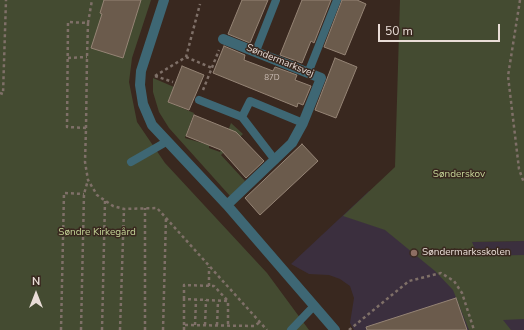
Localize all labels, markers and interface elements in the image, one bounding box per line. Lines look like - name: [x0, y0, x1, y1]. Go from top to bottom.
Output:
- scale bar: [380, 16, 502, 42]
- text: 50 m: [385, 23, 413, 39]
- street label: Søndermarksvej: [244, 42, 316, 80]
- house number: 87D: [264, 73, 280, 83]
- park label: Sønderskov: [433, 169, 485, 181]
- park label: Søndre Kirkegård: [58, 227, 136, 239]
- place label: Søndermarksskolen: [422, 247, 510, 259]
- marker: Søndermarksskolen: [409, 248, 419, 258]
- north arrow: [16, 274, 56, 314]
- text: N: [32, 274, 40, 289]

